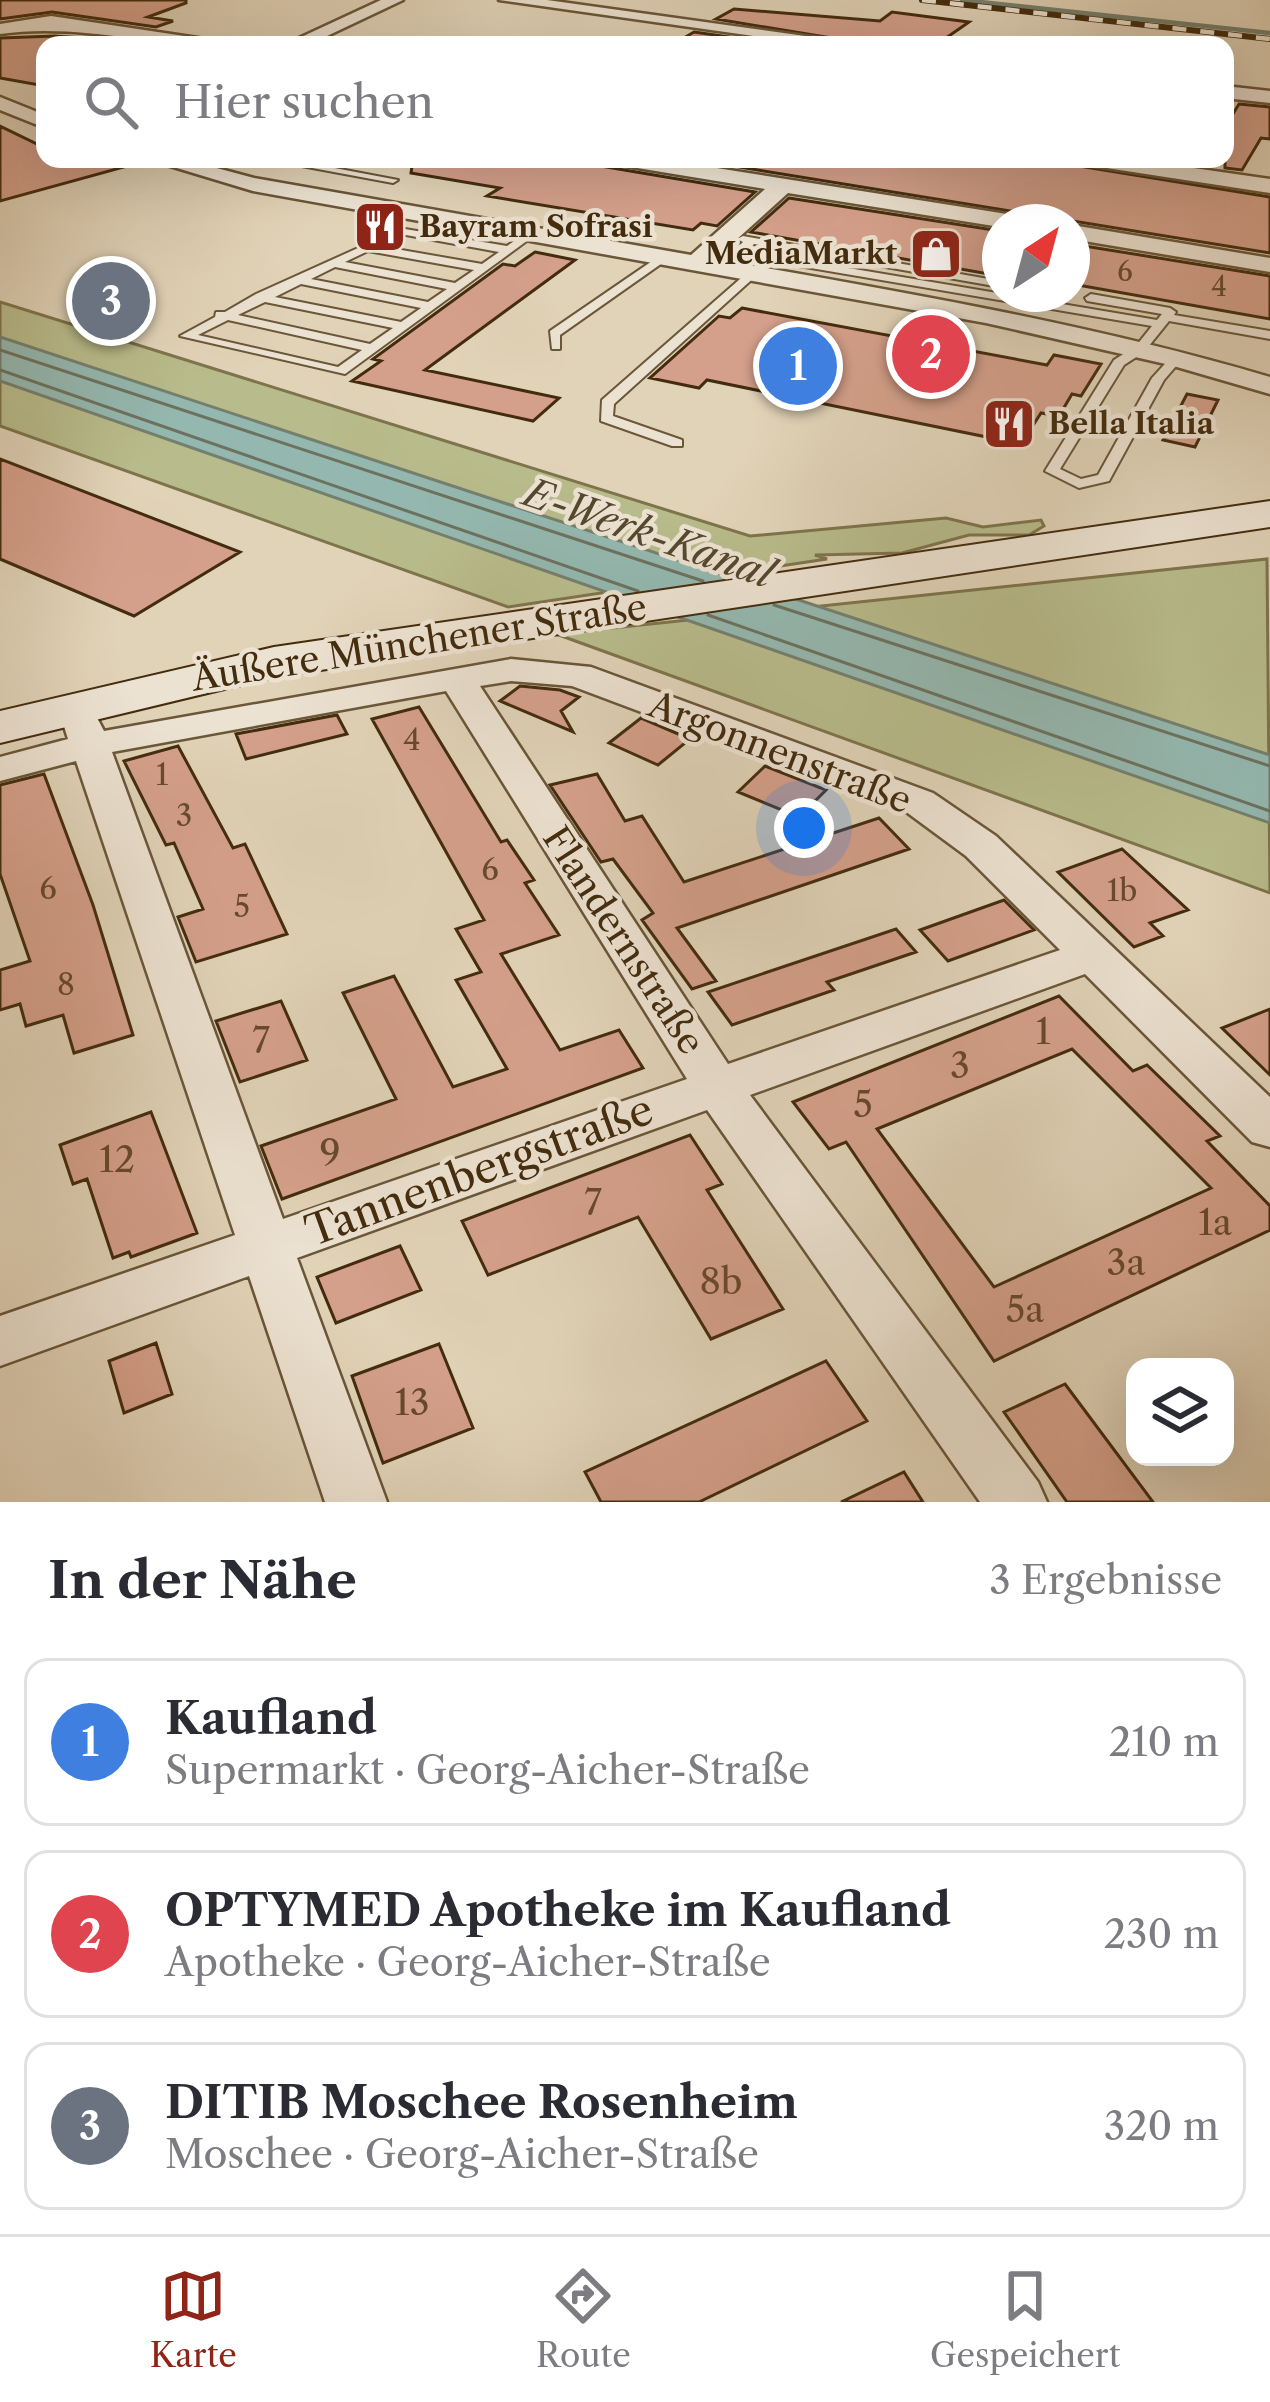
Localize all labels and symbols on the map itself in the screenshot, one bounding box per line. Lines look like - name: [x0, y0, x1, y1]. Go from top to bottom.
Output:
- restaurant icon: Bayram Sofrasi: [352, 199, 408, 255]
- north arrow: [982, 204, 1090, 312]
- place label: Bayram Sofrasi: [419, 208, 653, 245]
- shop icon: MediaMarkt: [908, 226, 964, 282]
- place label: MediaMarkt: [705, 235, 897, 272]
- house number: 6: [1117, 255, 1133, 288]
- pin: 3: [72, 256, 150, 346]
- house number: 4: [1211, 270, 1227, 303]
- pin: 2: [892, 309, 970, 399]
- pin: 1: [759, 321, 837, 411]
- restaurant icon: Bella Italia: [981, 396, 1037, 452]
- place label: Bella Italia: [1048, 405, 1215, 442]
- water label: E-Werk-Kanal: [515, 467, 784, 600]
- street label: Äußere Münchener Straße: [188, 584, 649, 700]
- street label: Argonnenstraße: [642, 681, 918, 822]
- house number: 4: [403, 721, 421, 758]
- house number: 1: [156, 756, 169, 793]
- house number: 3: [176, 797, 192, 834]
- your location: [774, 798, 834, 858]
- street label: Flandernstraße: [534, 818, 714, 1062]
- house number: 6: [481, 851, 499, 888]
- house number: 6: [39, 870, 57, 907]
- house number: 1b: [1107, 872, 1137, 909]
- house number: 5: [234, 888, 250, 925]
- house number: 8: [57, 966, 75, 1003]
- house number: 1: [1035, 1009, 1051, 1053]
- house number: 7: [252, 1018, 270, 1062]
- house number: 3: [950, 1043, 970, 1087]
- house number: 5: [853, 1082, 873, 1126]
- street label: Tannenbergstraße: [298, 1083, 660, 1257]
- house number: 9: [319, 1130, 341, 1174]
- house number: 12: [99, 1137, 135, 1181]
- house number: 7: [584, 1180, 602, 1224]
- house number: 1a: [1198, 1200, 1232, 1244]
- house number: 3a: [1107, 1240, 1145, 1284]
- house number: 8b: [699, 1259, 743, 1303]
- house number: 5a: [1006, 1287, 1044, 1331]
- house number: 13: [395, 1380, 429, 1424]

